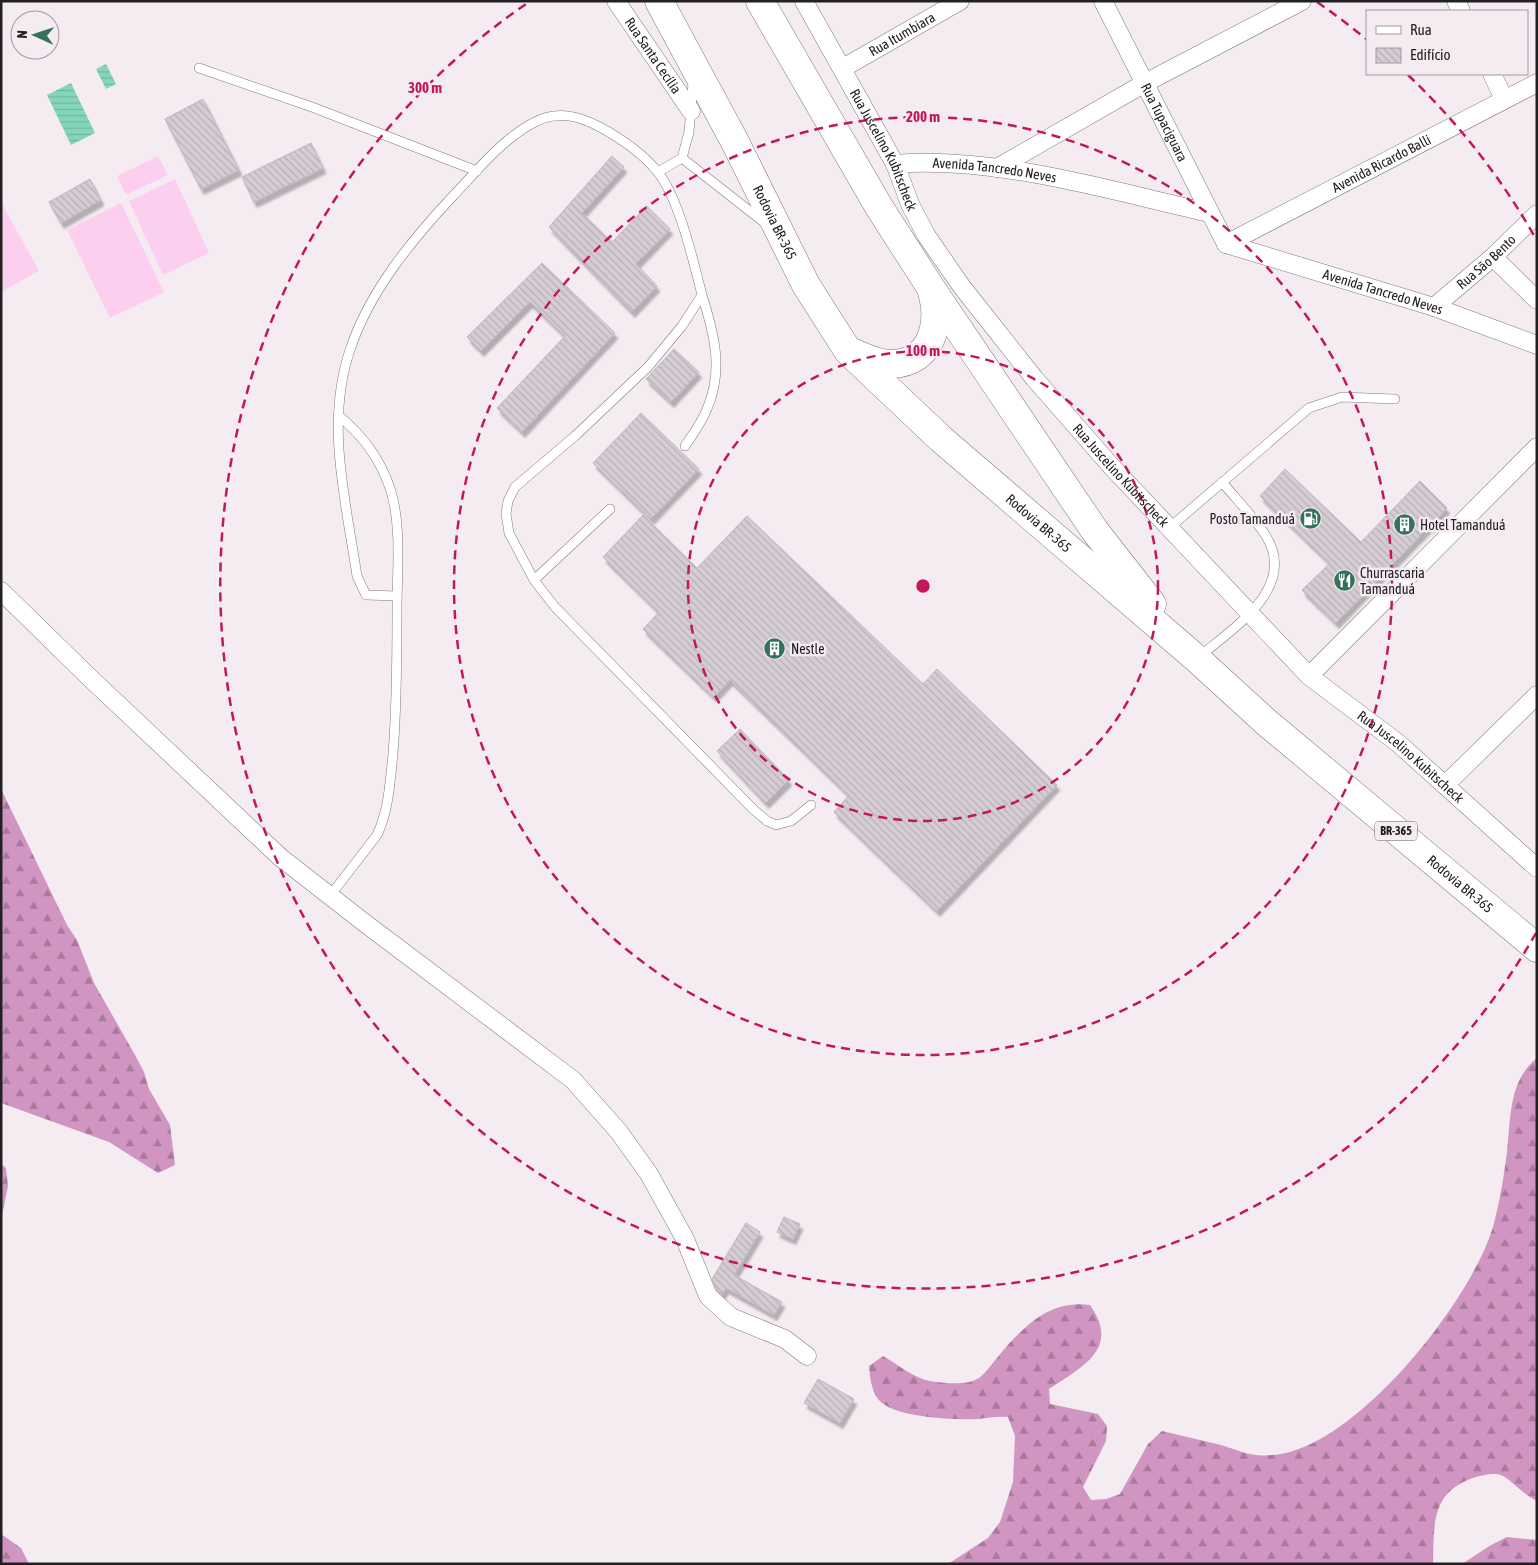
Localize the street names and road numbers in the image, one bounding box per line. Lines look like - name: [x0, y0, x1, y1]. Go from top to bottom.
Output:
- street label: Rua Itumbiara: [866, 9, 938, 59]
- street label: Rua Santa Cecília: [622, 15, 685, 97]
- street label: Rua Tupaciguara: [1138, 81, 1191, 164]
- street label: Rua Juscelino Kubitscheck: [847, 86, 920, 214]
- street label: Avenida Ricardo Balli: [1329, 131, 1434, 196]
- street label: Avenida Tancredo Neves: [932, 155, 1058, 186]
- street label: Rodovia BR-365: [750, 183, 800, 262]
- street label: Rua São Bento: [1453, 231, 1519, 292]
- street label: Avenida Tancredo Neves: [1321, 266, 1445, 318]
- street label: Rua Juscelino Kubitscheck: [1070, 420, 1172, 530]
- street label: Rodovia BR-365: [1003, 491, 1075, 555]
- street label: Rua Juscelino Kubitscheck: [1354, 707, 1467, 806]
- road number: BR-365: [1375, 821, 1417, 840]
- street label: Rodovia BR-365: [1424, 852, 1496, 916]

